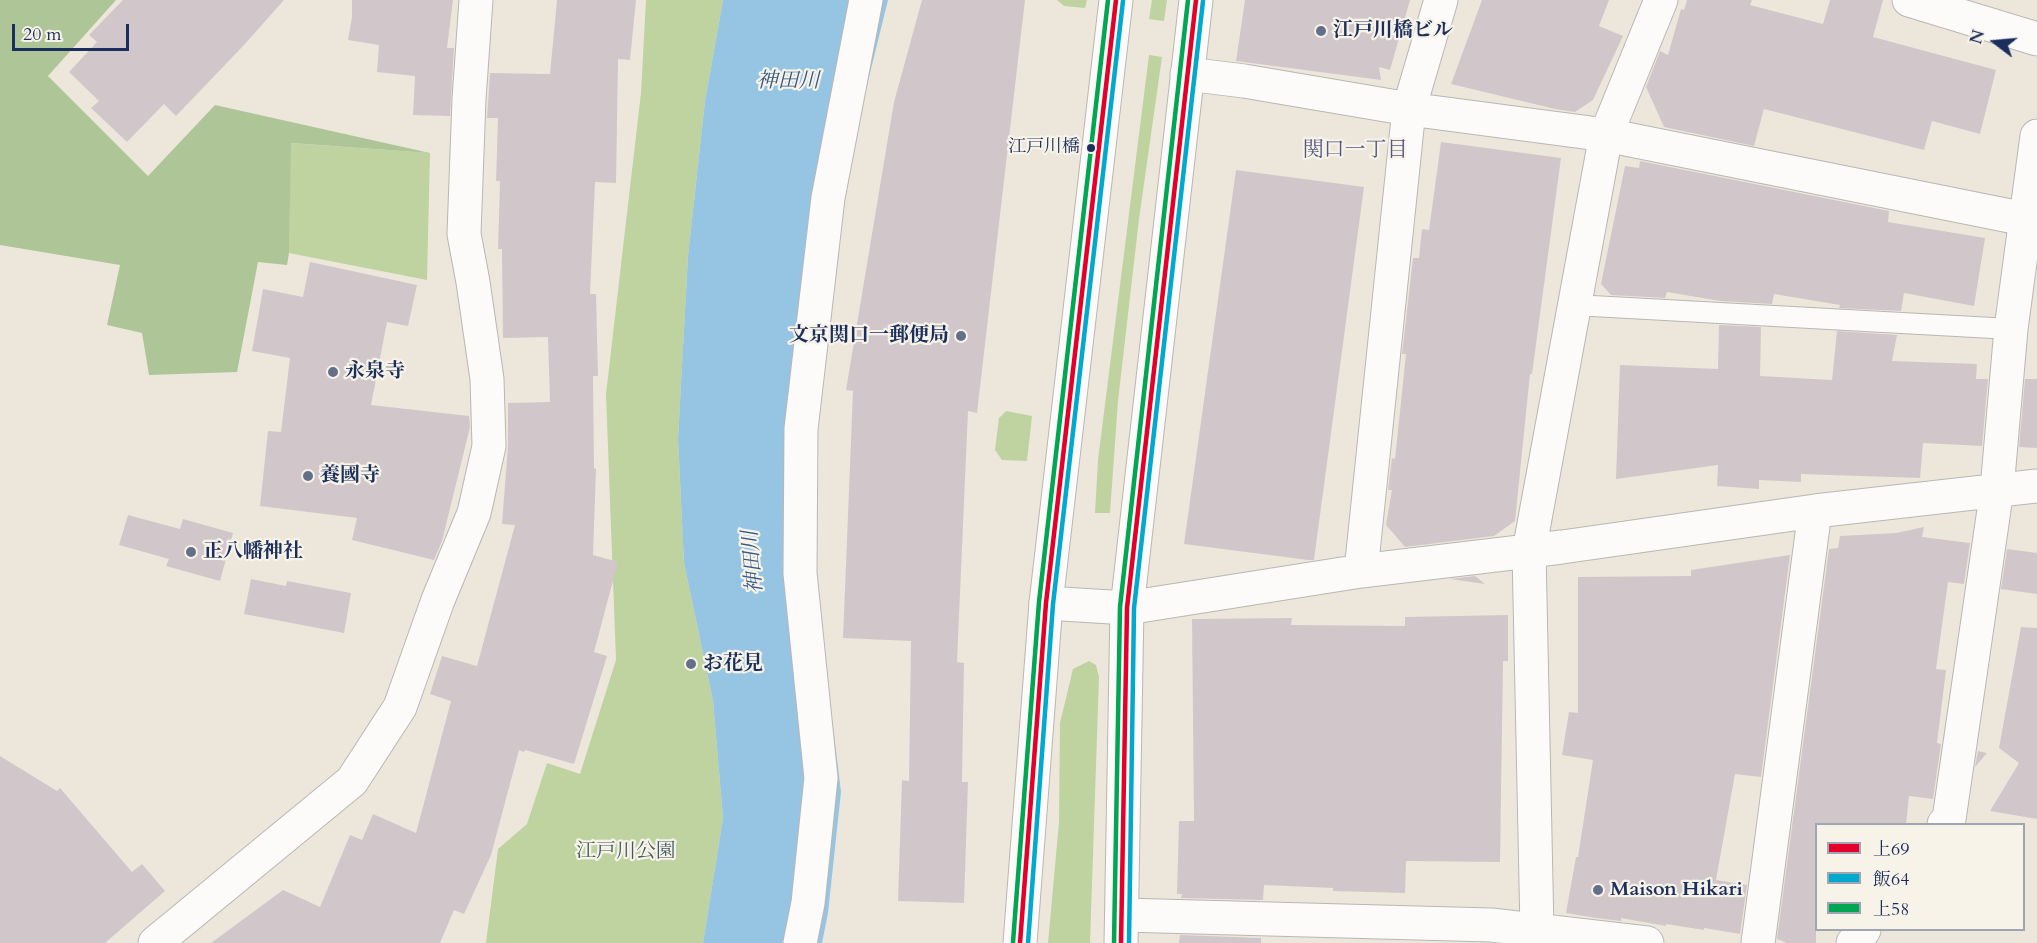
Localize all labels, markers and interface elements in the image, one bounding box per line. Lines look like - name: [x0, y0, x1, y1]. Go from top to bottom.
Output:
- scale bar: [15, 12, 132, 50]
- north arrow: [1965, 12, 2025, 72]
- place label: 江戸川橋ビル: [1333, 19, 1453, 43]
- text: 20 m: [23, 22, 62, 47]
- marker: 江戸川橋ビル: [1314, 24, 1328, 38]
- text: N: [1965, 27, 1990, 47]
- water label: 神田川: [757, 69, 819, 95]
- place label: 江戸川橋: [1008, 137, 1080, 159]
- district label: 関口一丁目: [1303, 138, 1407, 164]
- marker: 江戸川橋: [1085, 142, 1097, 154]
- place label: 文京関口一郵便局: [789, 324, 949, 348]
- marker: 文京関口一郵便局: [954, 329, 968, 343]
- place label: 永泉寺: [345, 360, 405, 384]
- marker: 永泉寺: [326, 365, 340, 379]
- place label: 養國寺: [320, 464, 380, 488]
- marker: 養國寺: [301, 469, 315, 483]
- water label: 神田川: [739, 530, 769, 594]
- place label: 正八幡神社: [203, 540, 303, 564]
- marker: 正八幡神社: [184, 545, 198, 559]
- place label: お花見: [703, 652, 763, 676]
- marker: お花見: [684, 657, 698, 671]
- legend: [1815, 823, 2025, 931]
- text: 上69: [1873, 837, 1909, 862]
- park label: 江戸川公園: [576, 840, 676, 864]
- text: 飯64: [1873, 867, 1909, 892]
- place label: Maison Hikari: [1610, 878, 1743, 902]
- marker: Maison Hikari: [1591, 883, 1605, 897]
- text: 上58: [1873, 897, 1909, 922]

